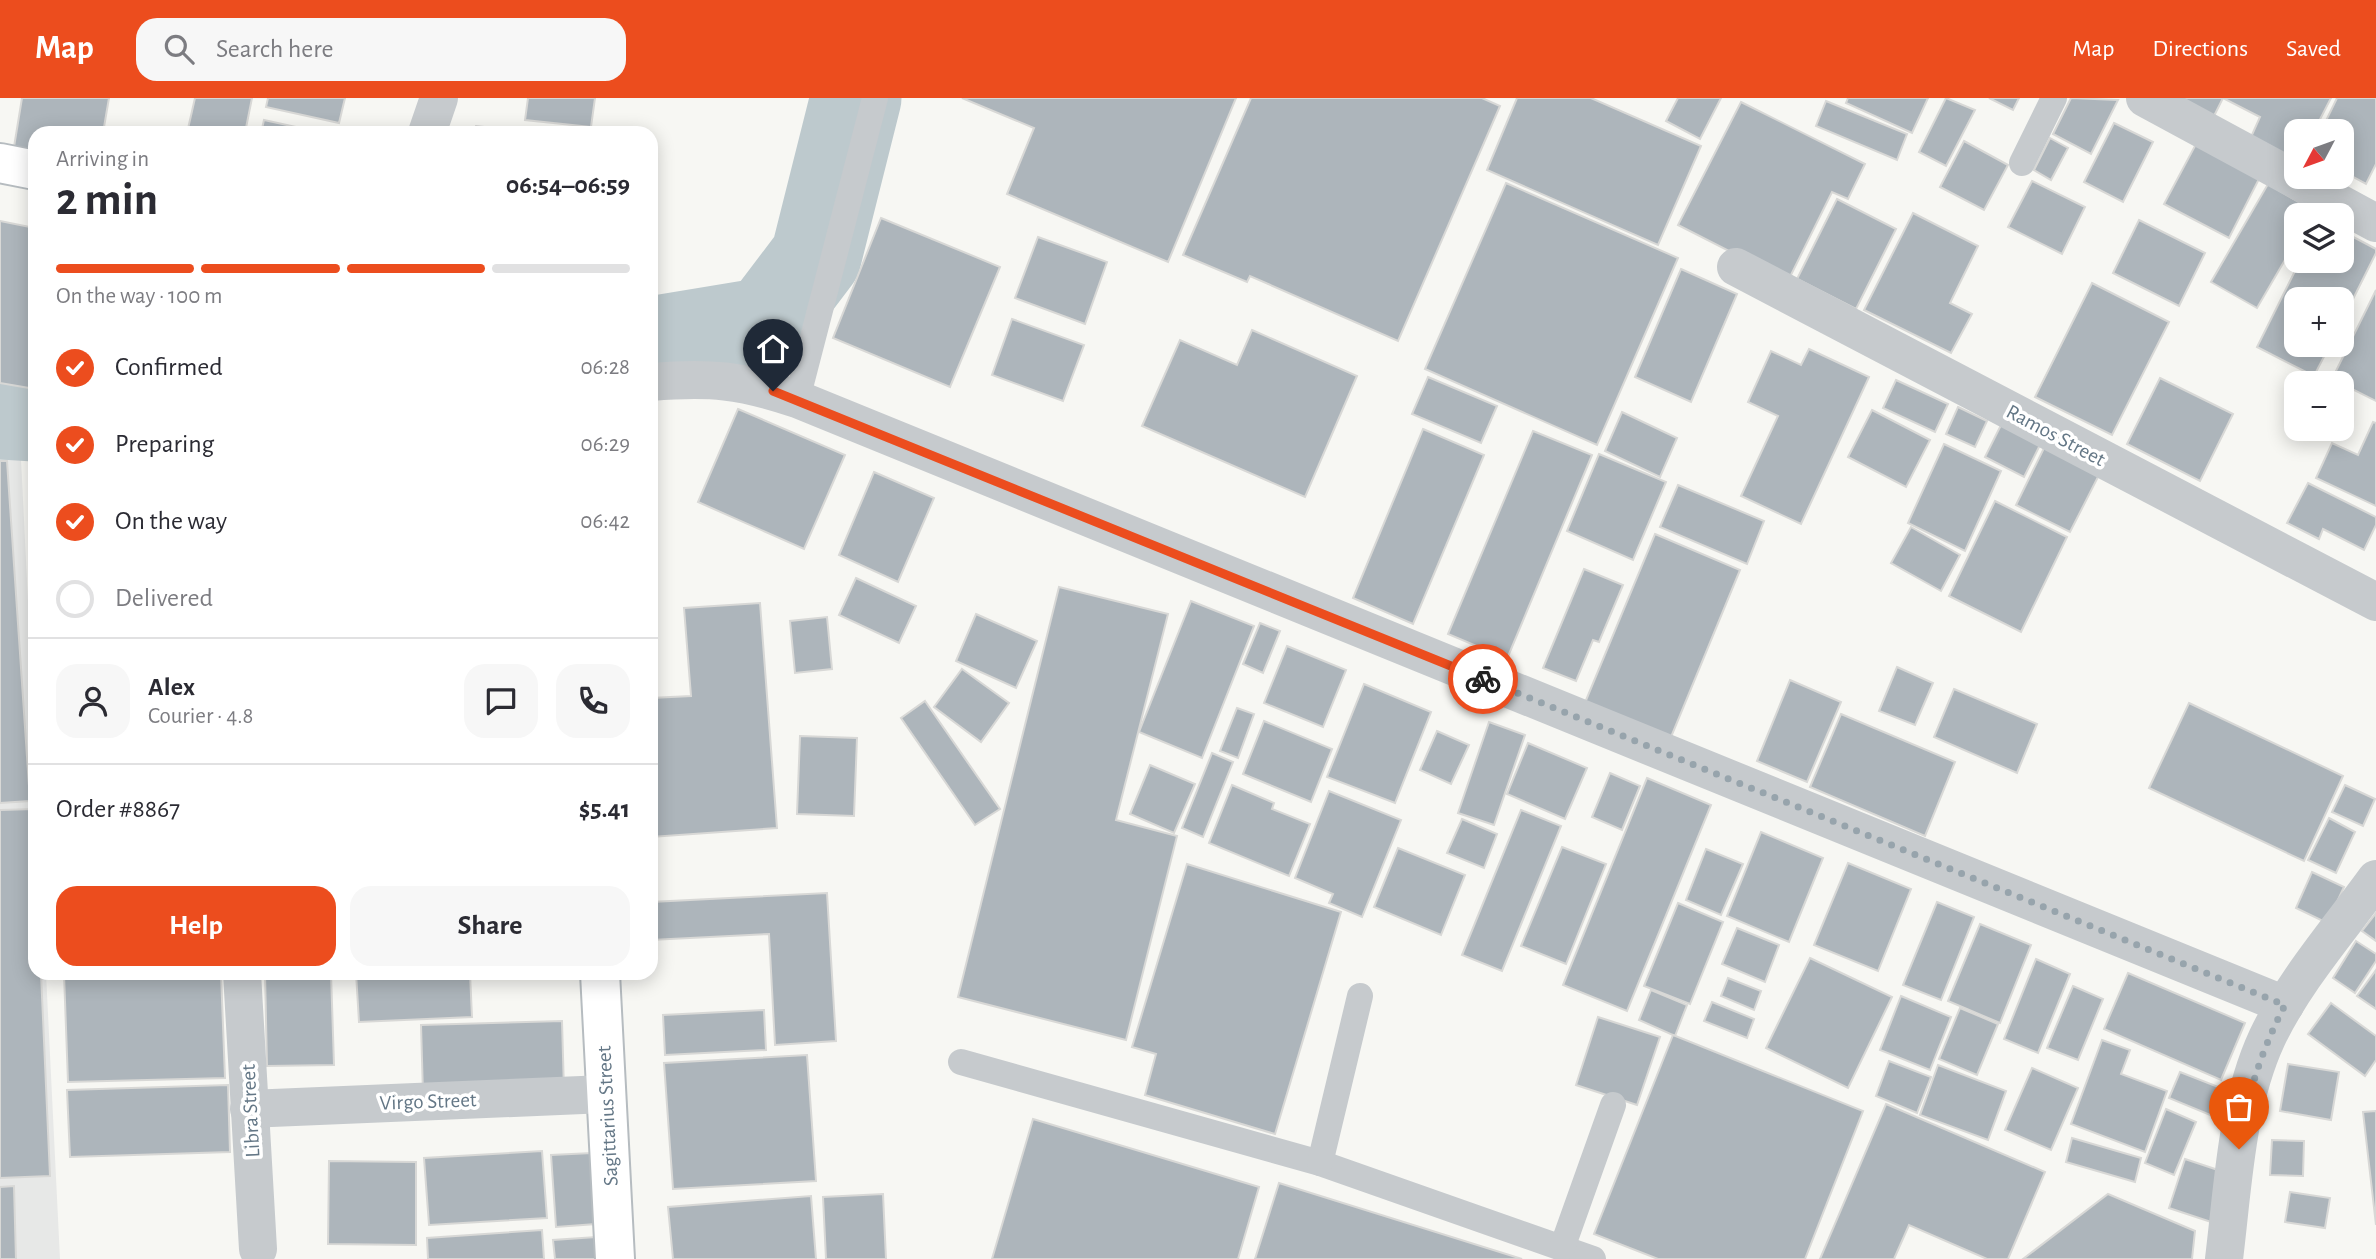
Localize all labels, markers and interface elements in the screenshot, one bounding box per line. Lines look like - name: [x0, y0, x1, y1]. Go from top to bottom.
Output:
- search box: [136, 18, 626, 81]
- icon: search: [160, 30, 198, 68]
- text: Map: [35, 32, 94, 65]
- text: Search here: [216, 36, 334, 62]
- text: Map: [2072, 37, 2114, 61]
- text: Directions: [2152, 37, 2248, 61]
- text: Saved: [2286, 37, 2341, 61]
- north arrow: [2284, 119, 2354, 189]
- map controls: [2284, 119, 2354, 441]
- text: Arriving in: [56, 148, 149, 171]
- text: 06:54–06:59: [506, 172, 630, 198]
- text: 2 min: [56, 177, 158, 223]
- button: layers: [2284, 203, 2354, 273]
- text: On the way · 100 m: [56, 285, 223, 308]
- button: +: [2284, 287, 2354, 357]
- pin: [743, 319, 803, 391]
- icon: home: [754, 330, 792, 368]
- icon: check: [56, 349, 94, 387]
- text: Confirmed: [115, 354, 223, 380]
- text: 06:28: [580, 356, 630, 379]
- button: −: [2284, 371, 2354, 441]
- street label: Ramos Street: [2003, 401, 2109, 470]
- icon: check: [56, 426, 94, 464]
- text: Preparing: [115, 431, 214, 457]
- text: 06:29: [581, 433, 630, 456]
- icon: check: [56, 503, 94, 541]
- text: On the way: [115, 508, 227, 534]
- text: 06:42: [580, 510, 630, 533]
- text: Delivered: [115, 585, 213, 611]
- courier: [1448, 644, 1518, 714]
- icon: bike: [1464, 660, 1502, 698]
- button: person: [56, 664, 130, 738]
- button: chat: [464, 664, 538, 738]
- button: phone: [556, 664, 630, 738]
- text: Alex: [148, 674, 195, 700]
- text: Courier · 4.8: [148, 705, 253, 728]
- text: Order #8867: [56, 796, 180, 822]
- text: $5.41: [579, 796, 630, 822]
- button: Help: [56, 886, 336, 966]
- button: Share: [350, 886, 630, 966]
- street label: Sagittarius Street: [593, 1045, 622, 1187]
- street label: Libra Street: [238, 1063, 263, 1158]
- pin: [2209, 1077, 2269, 1149]
- icon: bag: [2220, 1088, 2258, 1126]
- street label: Virgo Street: [379, 1089, 477, 1114]

